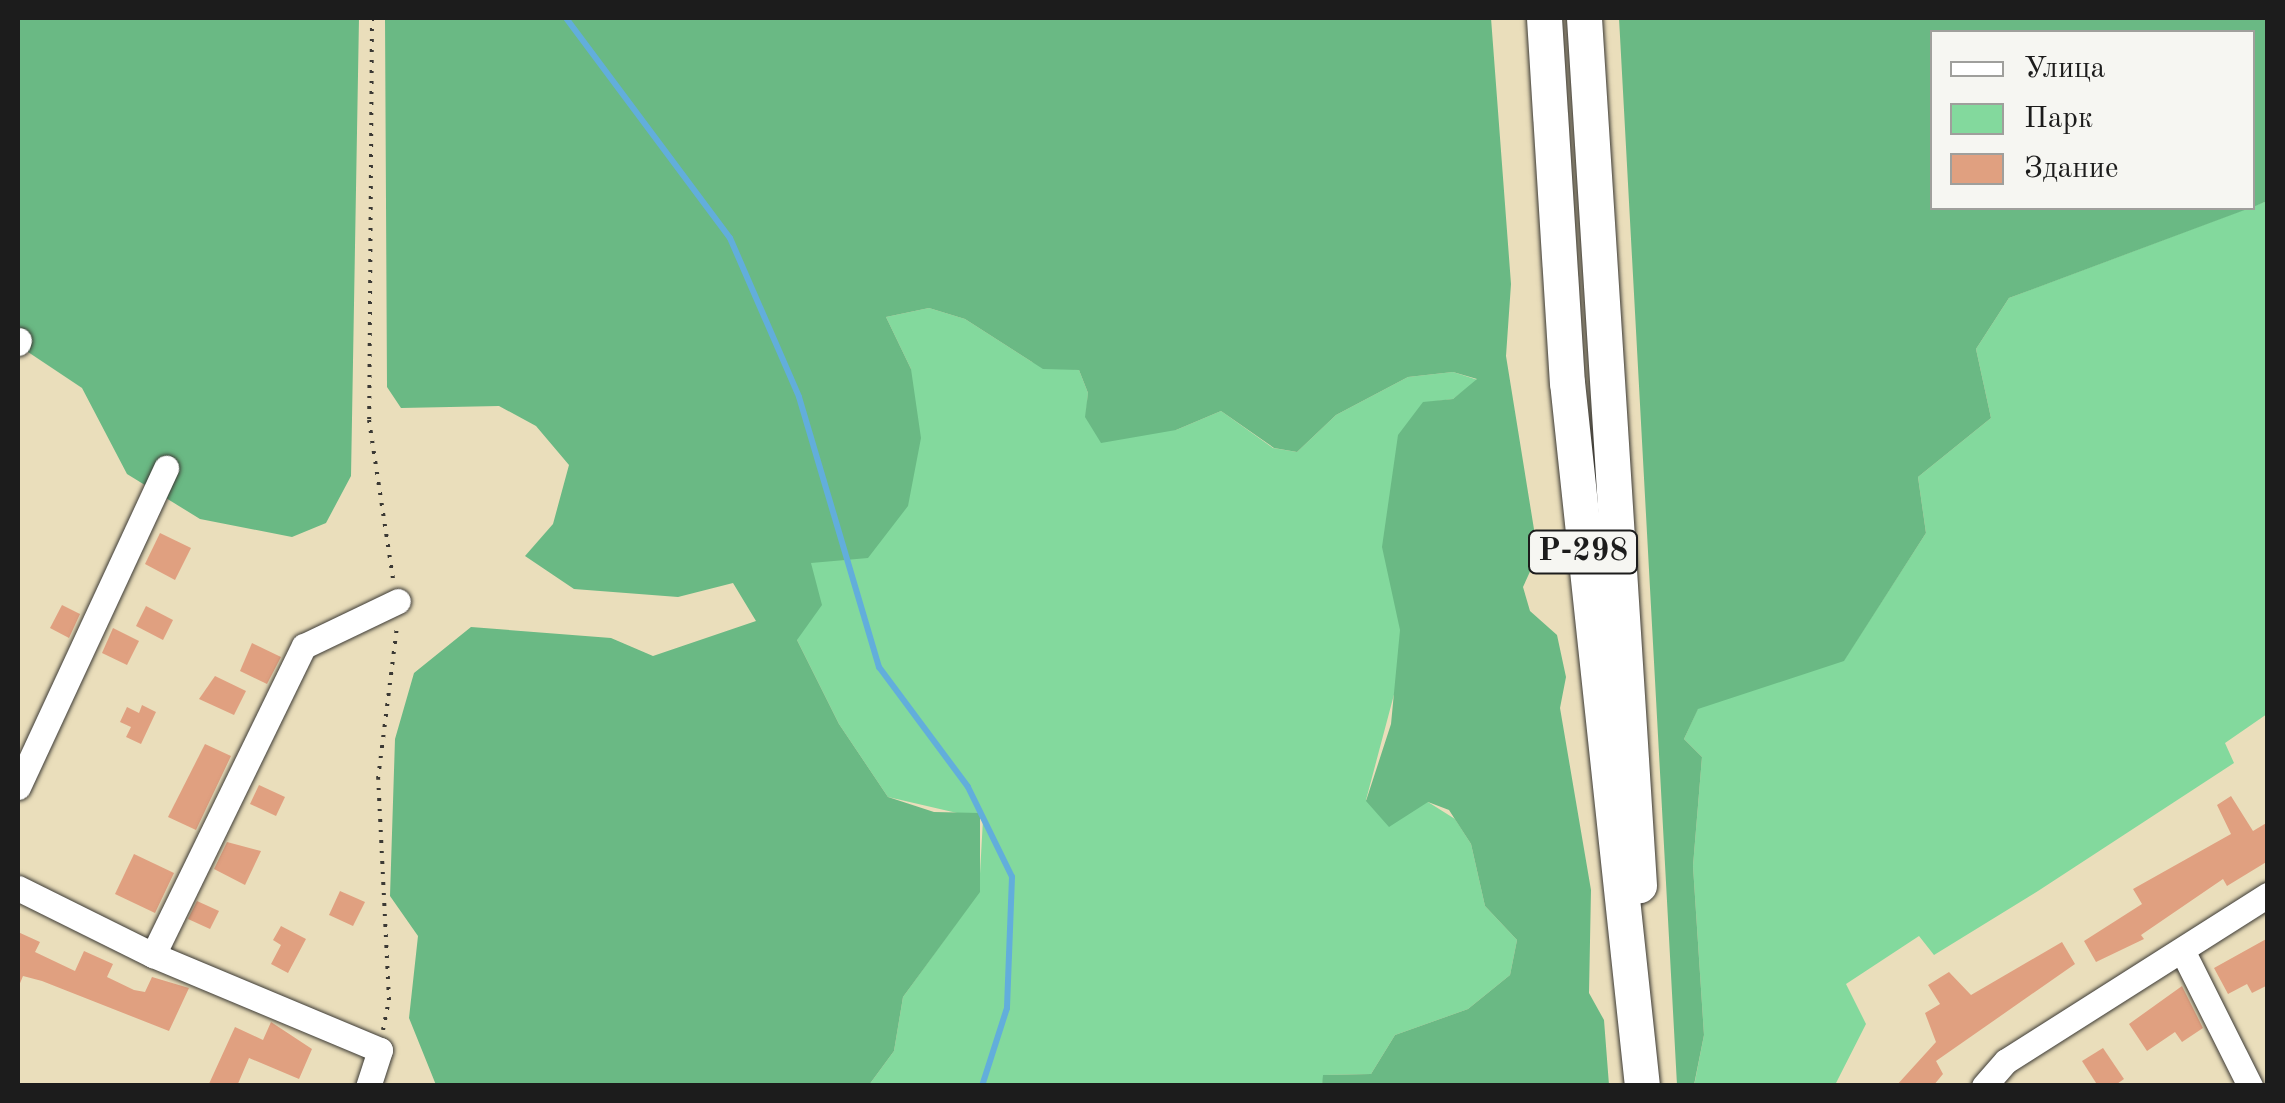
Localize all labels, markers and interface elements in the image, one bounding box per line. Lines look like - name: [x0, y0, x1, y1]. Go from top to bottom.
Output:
- legend: [1930, 30, 2255, 210]
- text: Улица: [2024, 54, 2105, 84]
- text: Парк: [2024, 104, 2093, 134]
- text: Здание: [2024, 154, 2119, 184]
- road number: Р-298: [1528, 525, 1638, 579]

